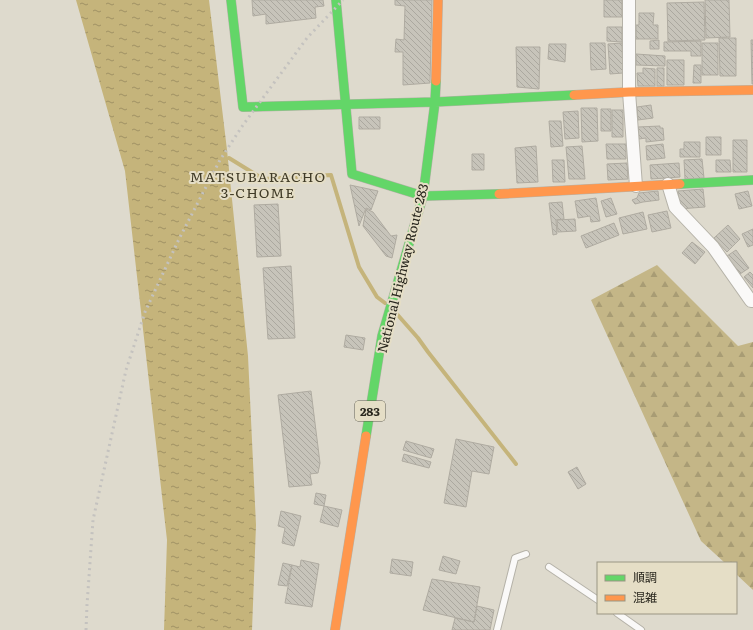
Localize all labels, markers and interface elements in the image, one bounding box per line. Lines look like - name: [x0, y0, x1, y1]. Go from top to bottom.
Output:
- district label: MATSUBARACHO 3-CHOME: [190, 166, 326, 202]
- street label: National Highway Route 283: [372, 181, 432, 355]
- road number: 283: [355, 401, 385, 421]
- legend: [597, 562, 737, 614]
- text: 順調: [633, 568, 657, 586]
- text: 混雑: [633, 588, 657, 606]

